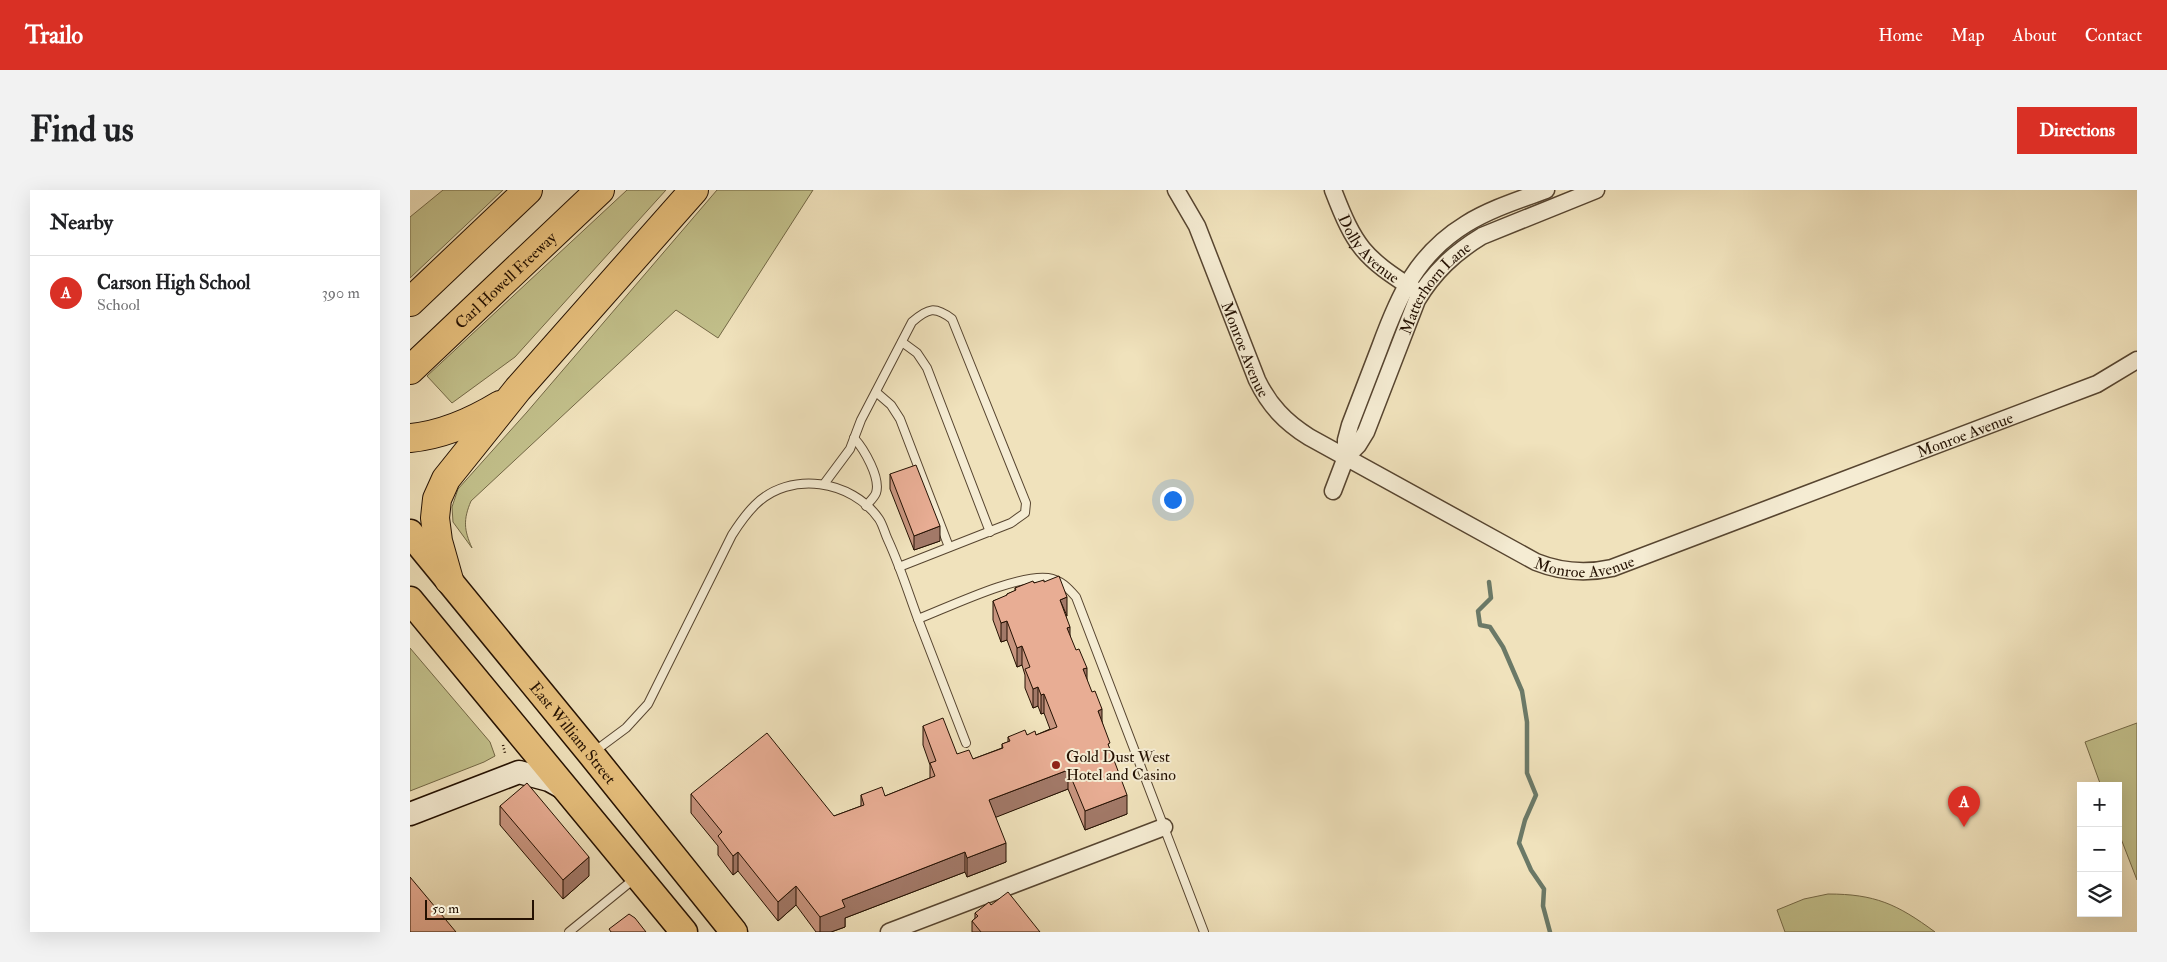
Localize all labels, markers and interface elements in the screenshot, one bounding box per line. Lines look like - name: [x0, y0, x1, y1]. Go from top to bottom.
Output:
- text: Trailo: [25, 20, 83, 51]
- text: Home: [1878, 24, 1923, 47]
- text: Map: [1951, 24, 1985, 47]
- text: About: [2013, 24, 2057, 47]
- text: Contact: [2085, 24, 2142, 47]
- button: Directions: [2017, 107, 2137, 154]
- text: Find us: [30, 108, 134, 152]
- text: Nearby: [50, 209, 113, 236]
- street label: Dolly Avenue: [1333, 211, 1403, 288]
- street label: Carl Howell Freeway: [451, 227, 561, 333]
- street label: Matterhorn Lane: [1396, 237, 1475, 337]
- text: Carson High School: [97, 271, 250, 295]
- text: A: [61, 283, 71, 303]
- text: 390 m: [322, 283, 360, 303]
- text: School: [97, 295, 140, 315]
- street label: Monroe Avenue: [1216, 299, 1273, 402]
- street label: Monroe Avenue: [1914, 408, 2016, 462]
- your location: [1160, 487, 1186, 513]
- street label: Monroe Avenue: [1532, 551, 1638, 582]
- street label: East William Street: [525, 678, 620, 788]
- place label: Gold Dust West Hotel and Casino: [1066, 747, 1176, 785]
- marker: Gold Dust West Hotel and Casino: [1050, 759, 1062, 771]
- map controls: [2077, 782, 2122, 917]
- button: +: [2077, 782, 2122, 827]
- pin: A: [1948, 786, 1980, 827]
- button: −: [2077, 827, 2122, 872]
- button: layers: [2077, 872, 2122, 917]
- scale bar: [425, 897, 534, 920]
- text: 50 m: [432, 900, 459, 917]

